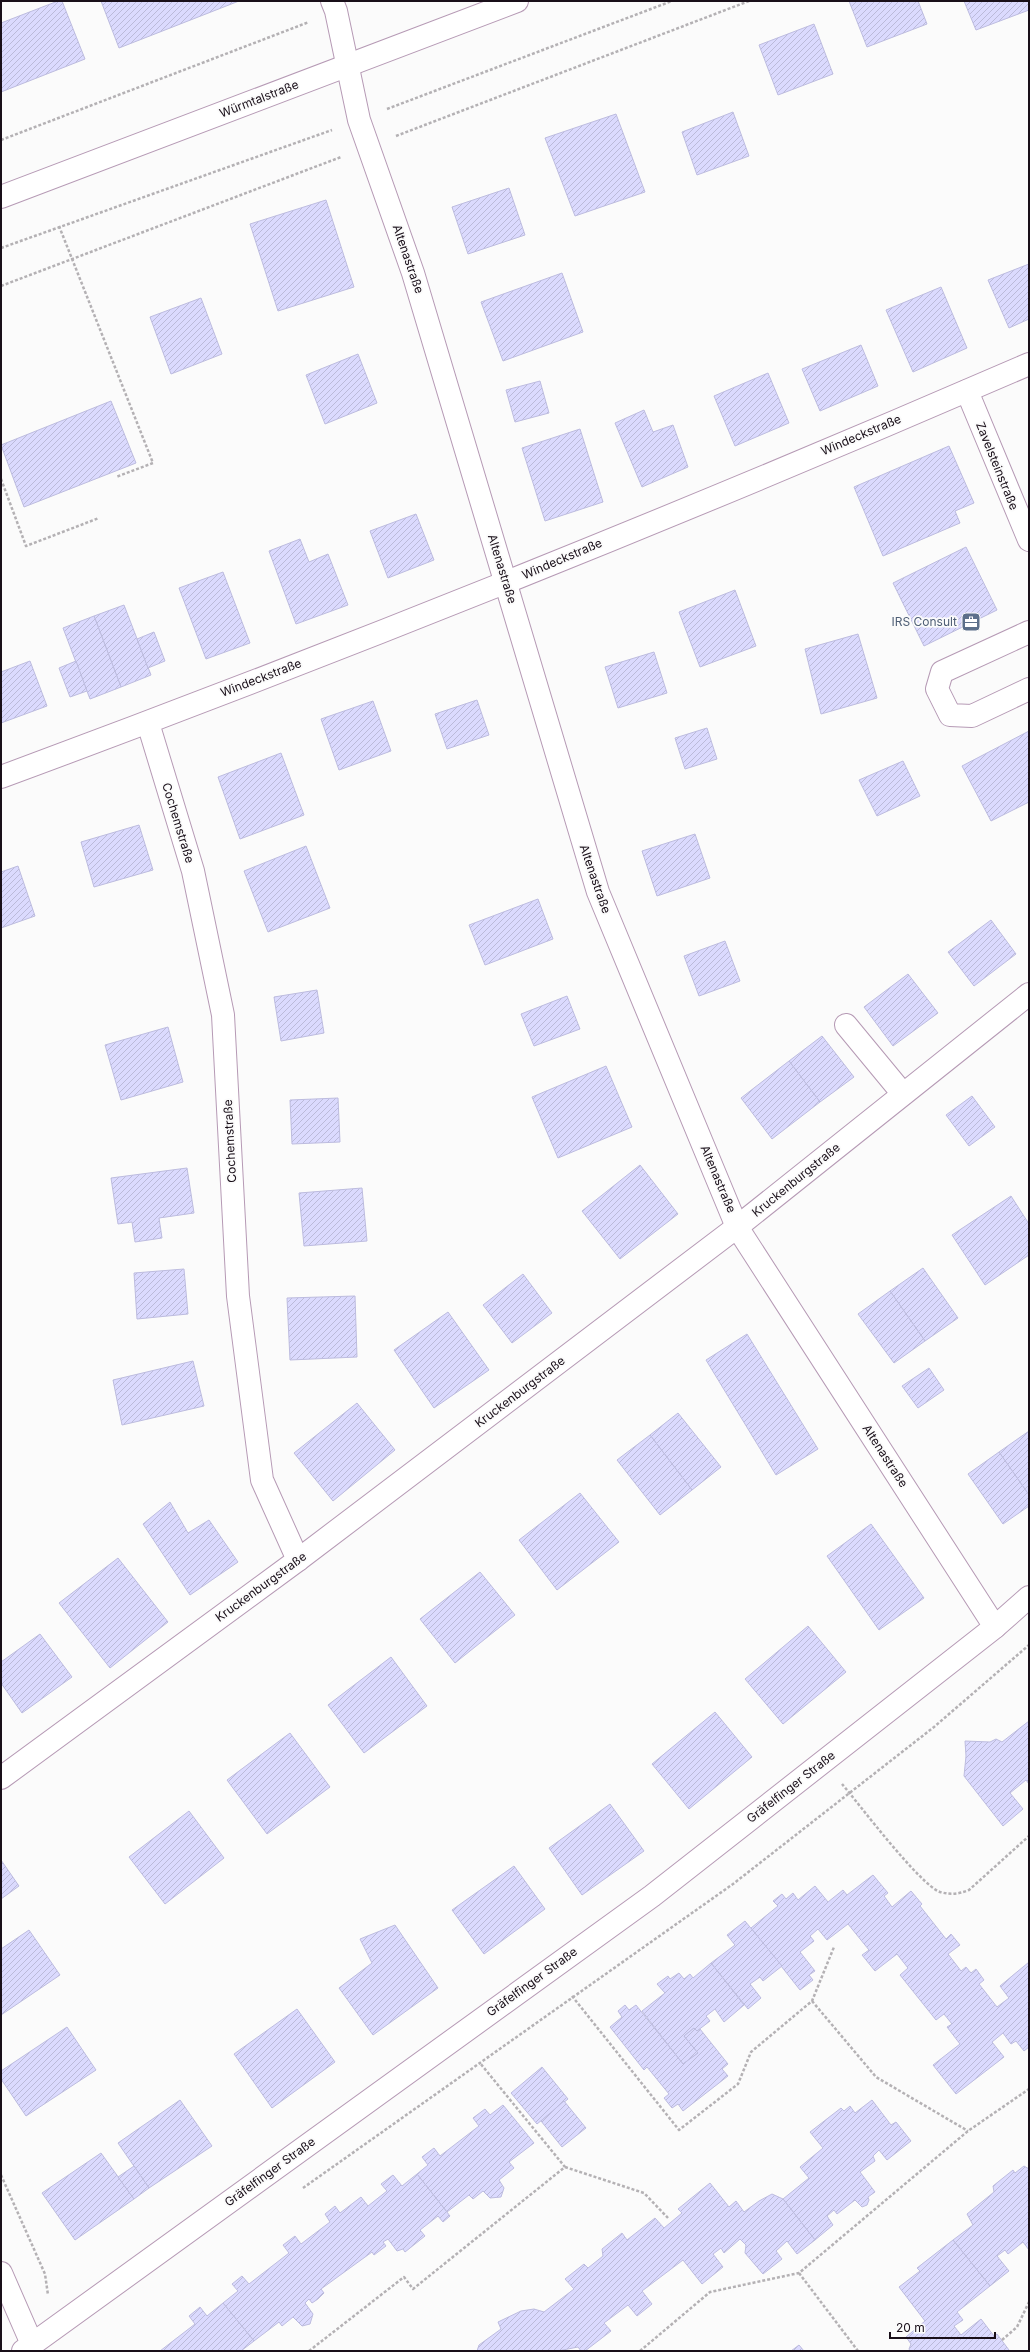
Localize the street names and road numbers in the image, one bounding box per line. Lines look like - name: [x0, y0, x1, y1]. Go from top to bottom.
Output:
- street label: Würmtalstraße: [217, 77, 301, 121]
- street label: Altenastraße: [390, 222, 427, 295]
- street label: Windeckstraße: [819, 411, 903, 458]
- street label: Zavelsteinstraße: [973, 420, 1022, 512]
- street label: Altenastraße: [485, 532, 520, 605]
- street label: Windeckstraße: [520, 535, 604, 582]
- street label: Windeckstraße: [218, 655, 303, 700]
- street label: Cochemstraße: [159, 781, 198, 865]
- street label: Altenastraße: [577, 842, 614, 915]
- street label: Cochemstraße: [220, 1099, 239, 1183]
- street label: Kruckenburgstraße: [749, 1139, 843, 1220]
- street label: Altenastraße: [698, 1143, 739, 1215]
- street label: Kruckenburgstraße: [472, 1353, 568, 1430]
- street label: Altenastraße: [860, 1421, 911, 1490]
- street label: Kruckenburgstraße: [212, 1549, 309, 1625]
- street label: Gräfelfinger Straße: [743, 1747, 838, 1826]
- street label: Gräfelfinger Straße: [484, 1944, 580, 2019]
- street label: Gräfelfinger Straße: [222, 2134, 318, 2209]

